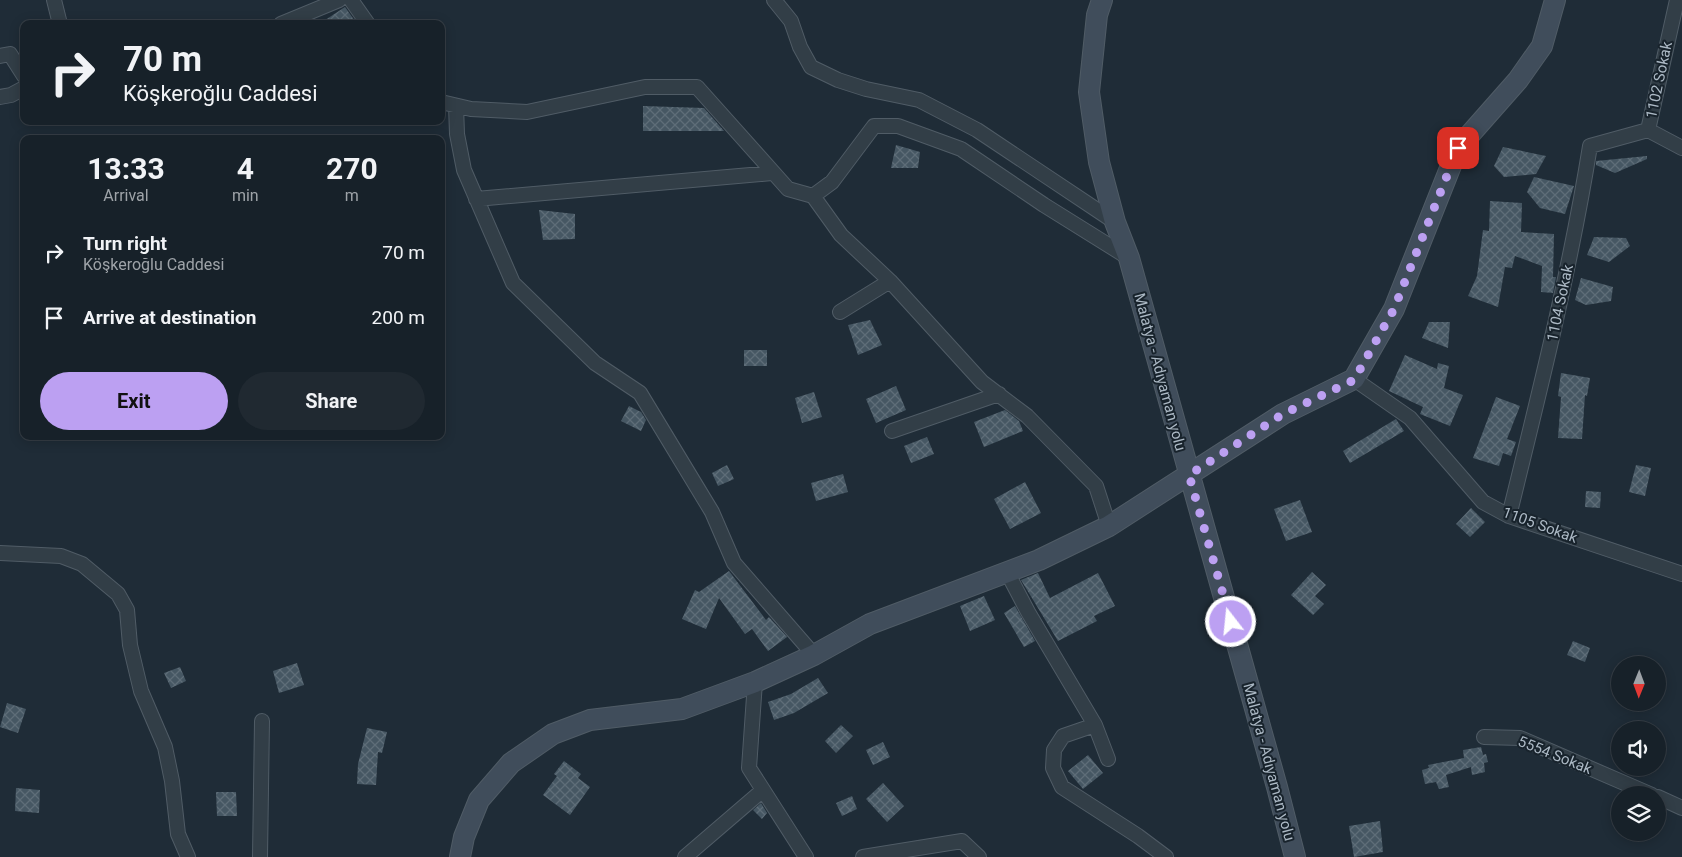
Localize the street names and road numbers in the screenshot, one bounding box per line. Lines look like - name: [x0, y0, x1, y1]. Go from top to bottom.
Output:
- street label: 1102 Sokak: [1642, 39, 1676, 120]
- street label: 1104 Sokak: [1543, 262, 1577, 343]
- street label: Malatya - Adıyaman yolu: [1130, 291, 1190, 453]
- street label: 1105 Sokak: [1500, 503, 1580, 547]
- street label: Malatya - Adıyaman yolu: [1239, 681, 1299, 843]
- street label: 5554 Sokak: [1515, 732, 1595, 778]

